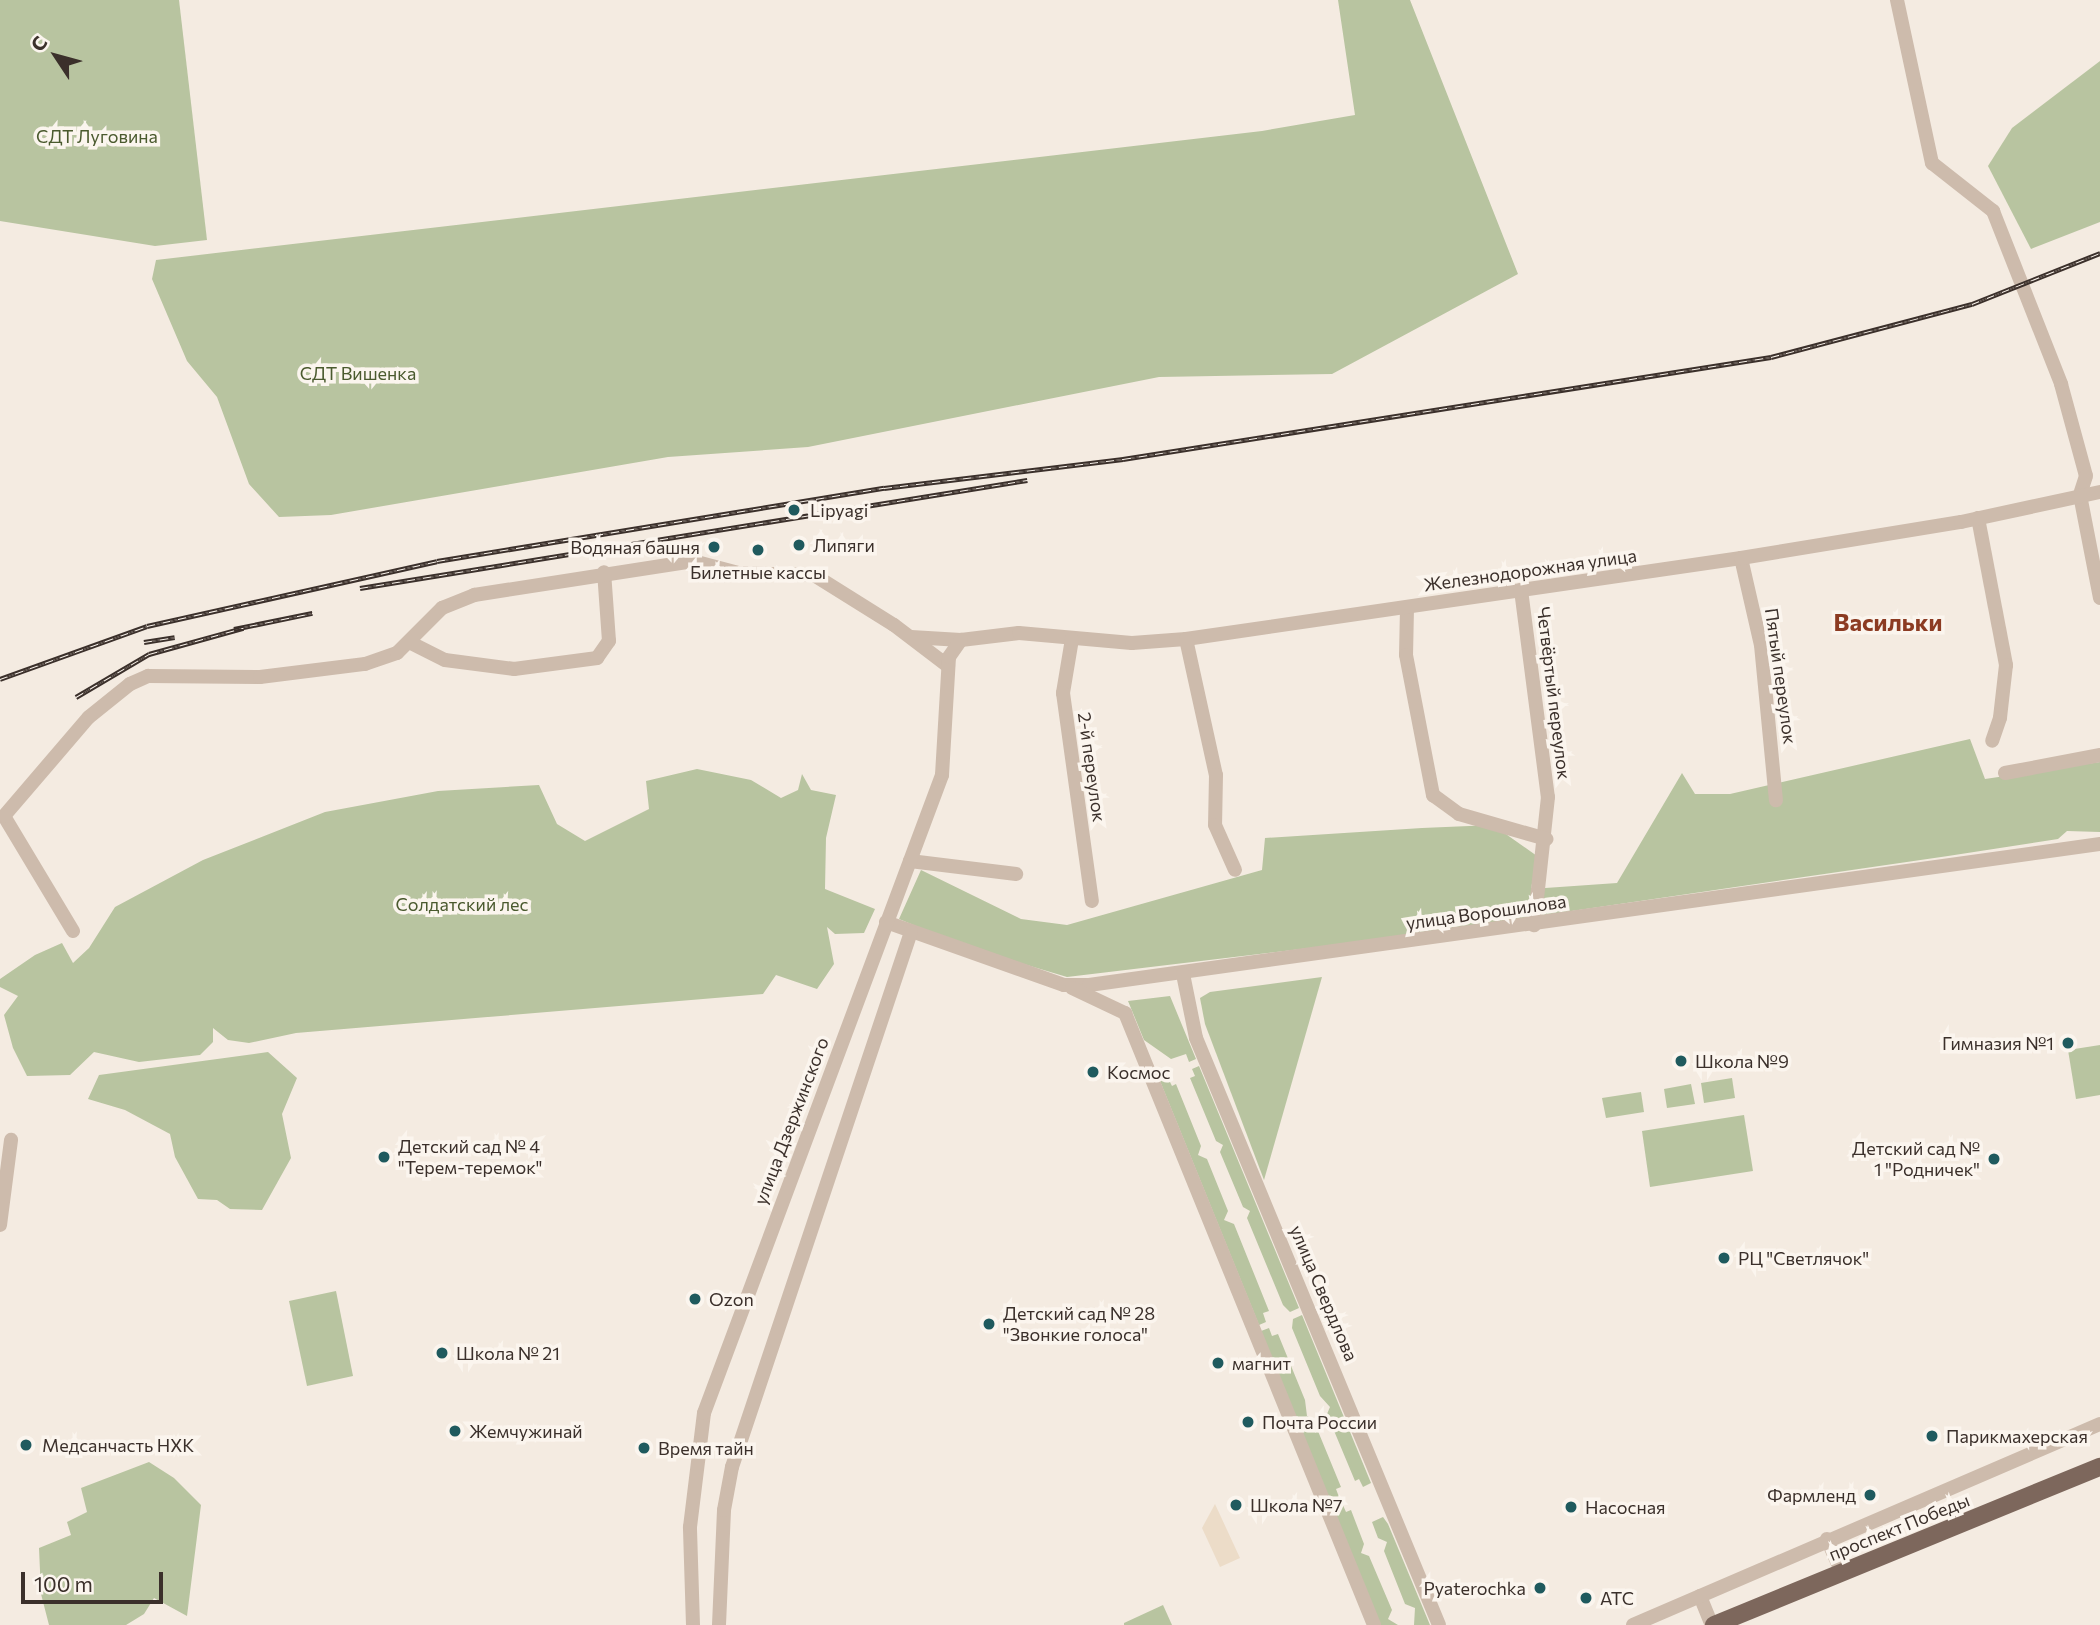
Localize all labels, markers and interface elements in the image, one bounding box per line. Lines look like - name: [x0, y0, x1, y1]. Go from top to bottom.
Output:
- north arrow: [21, 21, 91, 91]
- text: С: [25, 31, 52, 55]
- park label: СДТ Луговина: [36, 125, 158, 147]
- park label: СДТ Вишенка: [300, 362, 416, 384]
- place label: Lipyagi: [810, 499, 868, 521]
- marker: Lipyagi: [784, 500, 804, 520]
- place label: Липяги: [813, 534, 875, 556]
- place label: Водяная башня: [570, 536, 700, 558]
- marker: Липяги: [791, 537, 807, 553]
- marker: Водяная башня: [706, 539, 722, 555]
- marker: Билетные кассы: [750, 542, 766, 558]
- street label: Железнодорожная улица: [1422, 544, 1638, 596]
- place label: Билетные кассы: [690, 561, 826, 583]
- street label: Четвёртый переулок: [1533, 605, 1575, 781]
- street label: Пятый переулок: [1761, 607, 1801, 745]
- district label: Васильки: [1834, 608, 1942, 636]
- street label: 2-й переулок: [1074, 711, 1110, 823]
- street label: улица Ворошилова: [1404, 890, 1568, 934]
- park label: Солдатский лес: [396, 893, 528, 915]
- place label: Гимназия №1: [1942, 1032, 2054, 1054]
- street label: улица Дзержинского: [749, 1034, 833, 1208]
- marker: Гимназия №1: [2060, 1035, 2076, 1051]
- place label: Школа №9: [1695, 1050, 1789, 1072]
- marker: Школа №9: [1673, 1053, 1689, 1069]
- place label: Космос: [1107, 1061, 1171, 1083]
- marker: Космос: [1085, 1064, 1101, 1080]
- place label: Детский сад № 4 "Терем-теремок": [398, 1136, 542, 1178]
- place label: Детский сад № 1 "Родничек": [1852, 1138, 1980, 1180]
- marker: Детский сад № 4 "Терем-теремок": [376, 1149, 392, 1165]
- marker: Детский сад № 1 "Родничек": [1986, 1151, 2002, 1167]
- street label: улица Свердлова: [1286, 1222, 1362, 1364]
- place label: РЦ "Светлячок": [1738, 1247, 1869, 1269]
- marker: РЦ "Светлячок": [1716, 1250, 1732, 1266]
- place label: Ozon: [709, 1288, 754, 1310]
- marker: Ozon: [687, 1291, 703, 1307]
- place label: Детский сад № 28 "Звонкие голоса": [1003, 1303, 1155, 1346]
- marker: Детский сад № 28 "Звонкие голоса": [981, 1316, 997, 1332]
- place label: Школа № 21: [456, 1342, 560, 1364]
- marker: Школа № 21: [434, 1345, 450, 1361]
- place label: магнит: [1232, 1352, 1291, 1374]
- marker: магнит: [1210, 1355, 1226, 1371]
- place label: Почта России: [1262, 1411, 1377, 1433]
- marker: Почта России: [1240, 1414, 1256, 1430]
- place label: Жемчужинай: [469, 1420, 583, 1442]
- marker: Жемчужинай: [447, 1423, 463, 1439]
- place label: Парикмахерская: [1946, 1425, 2088, 1447]
- marker: Парикмахерская: [1924, 1428, 1940, 1444]
- place label: Медсанчасть НХК: [42, 1434, 194, 1456]
- marker: Медсанчасть НХК: [16, 1435, 36, 1455]
- place label: Время тайн: [658, 1437, 754, 1459]
- marker: Время тайн: [636, 1440, 652, 1456]
- place label: Фармленд: [1767, 1484, 1856, 1506]
- marker: Фармленд: [1862, 1487, 1878, 1503]
- street label: проспект Победы: [1825, 1489, 1973, 1565]
- place label: Школа №7: [1250, 1494, 1342, 1516]
- place label: Насосная: [1585, 1496, 1665, 1518]
- marker: Школа №7: [1228, 1497, 1244, 1513]
- marker: Насосная: [1563, 1499, 1579, 1515]
- scale bar: [24, 1558, 166, 1602]
- text: 100 m: [34, 1571, 93, 1596]
- place label: Pyaterochka: [1423, 1577, 1526, 1599]
- marker: Pyaterochka: [1532, 1580, 1548, 1596]
- place label: АТС: [1600, 1587, 1634, 1609]
- marker: АТС: [1578, 1590, 1594, 1606]

